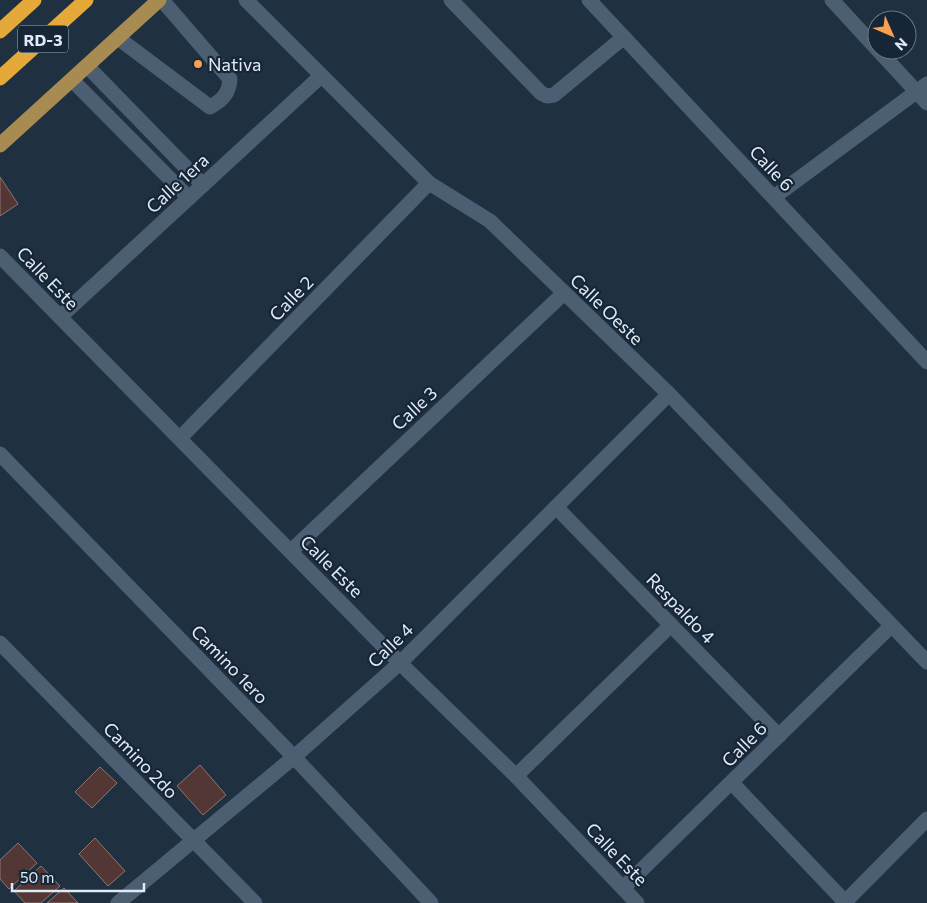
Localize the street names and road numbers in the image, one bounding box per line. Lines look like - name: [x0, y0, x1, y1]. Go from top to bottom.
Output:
- road number: RD-3: [18, 26, 68, 52]
- street label: Calle 6: [745, 140, 799, 196]
- street label: Calle 1era: [141, 149, 213, 217]
- street label: Calle Este: [13, 242, 83, 314]
- street label: Calle Oeste: [566, 269, 648, 349]
- street label: Calle 2: [264, 271, 318, 325]
- street label: Calle 3: [387, 382, 441, 434]
- street label: Calle Este: [296, 530, 368, 602]
- street label: Respaldo 4: [642, 568, 720, 648]
- street label: Calle 4: [363, 618, 417, 672]
- street label: Camino 1ero: [187, 620, 273, 708]
- street label: Camino 2do: [99, 717, 183, 803]
- street label: Calle 6: [717, 717, 771, 771]
- street label: Calle Este: [582, 818, 652, 890]

